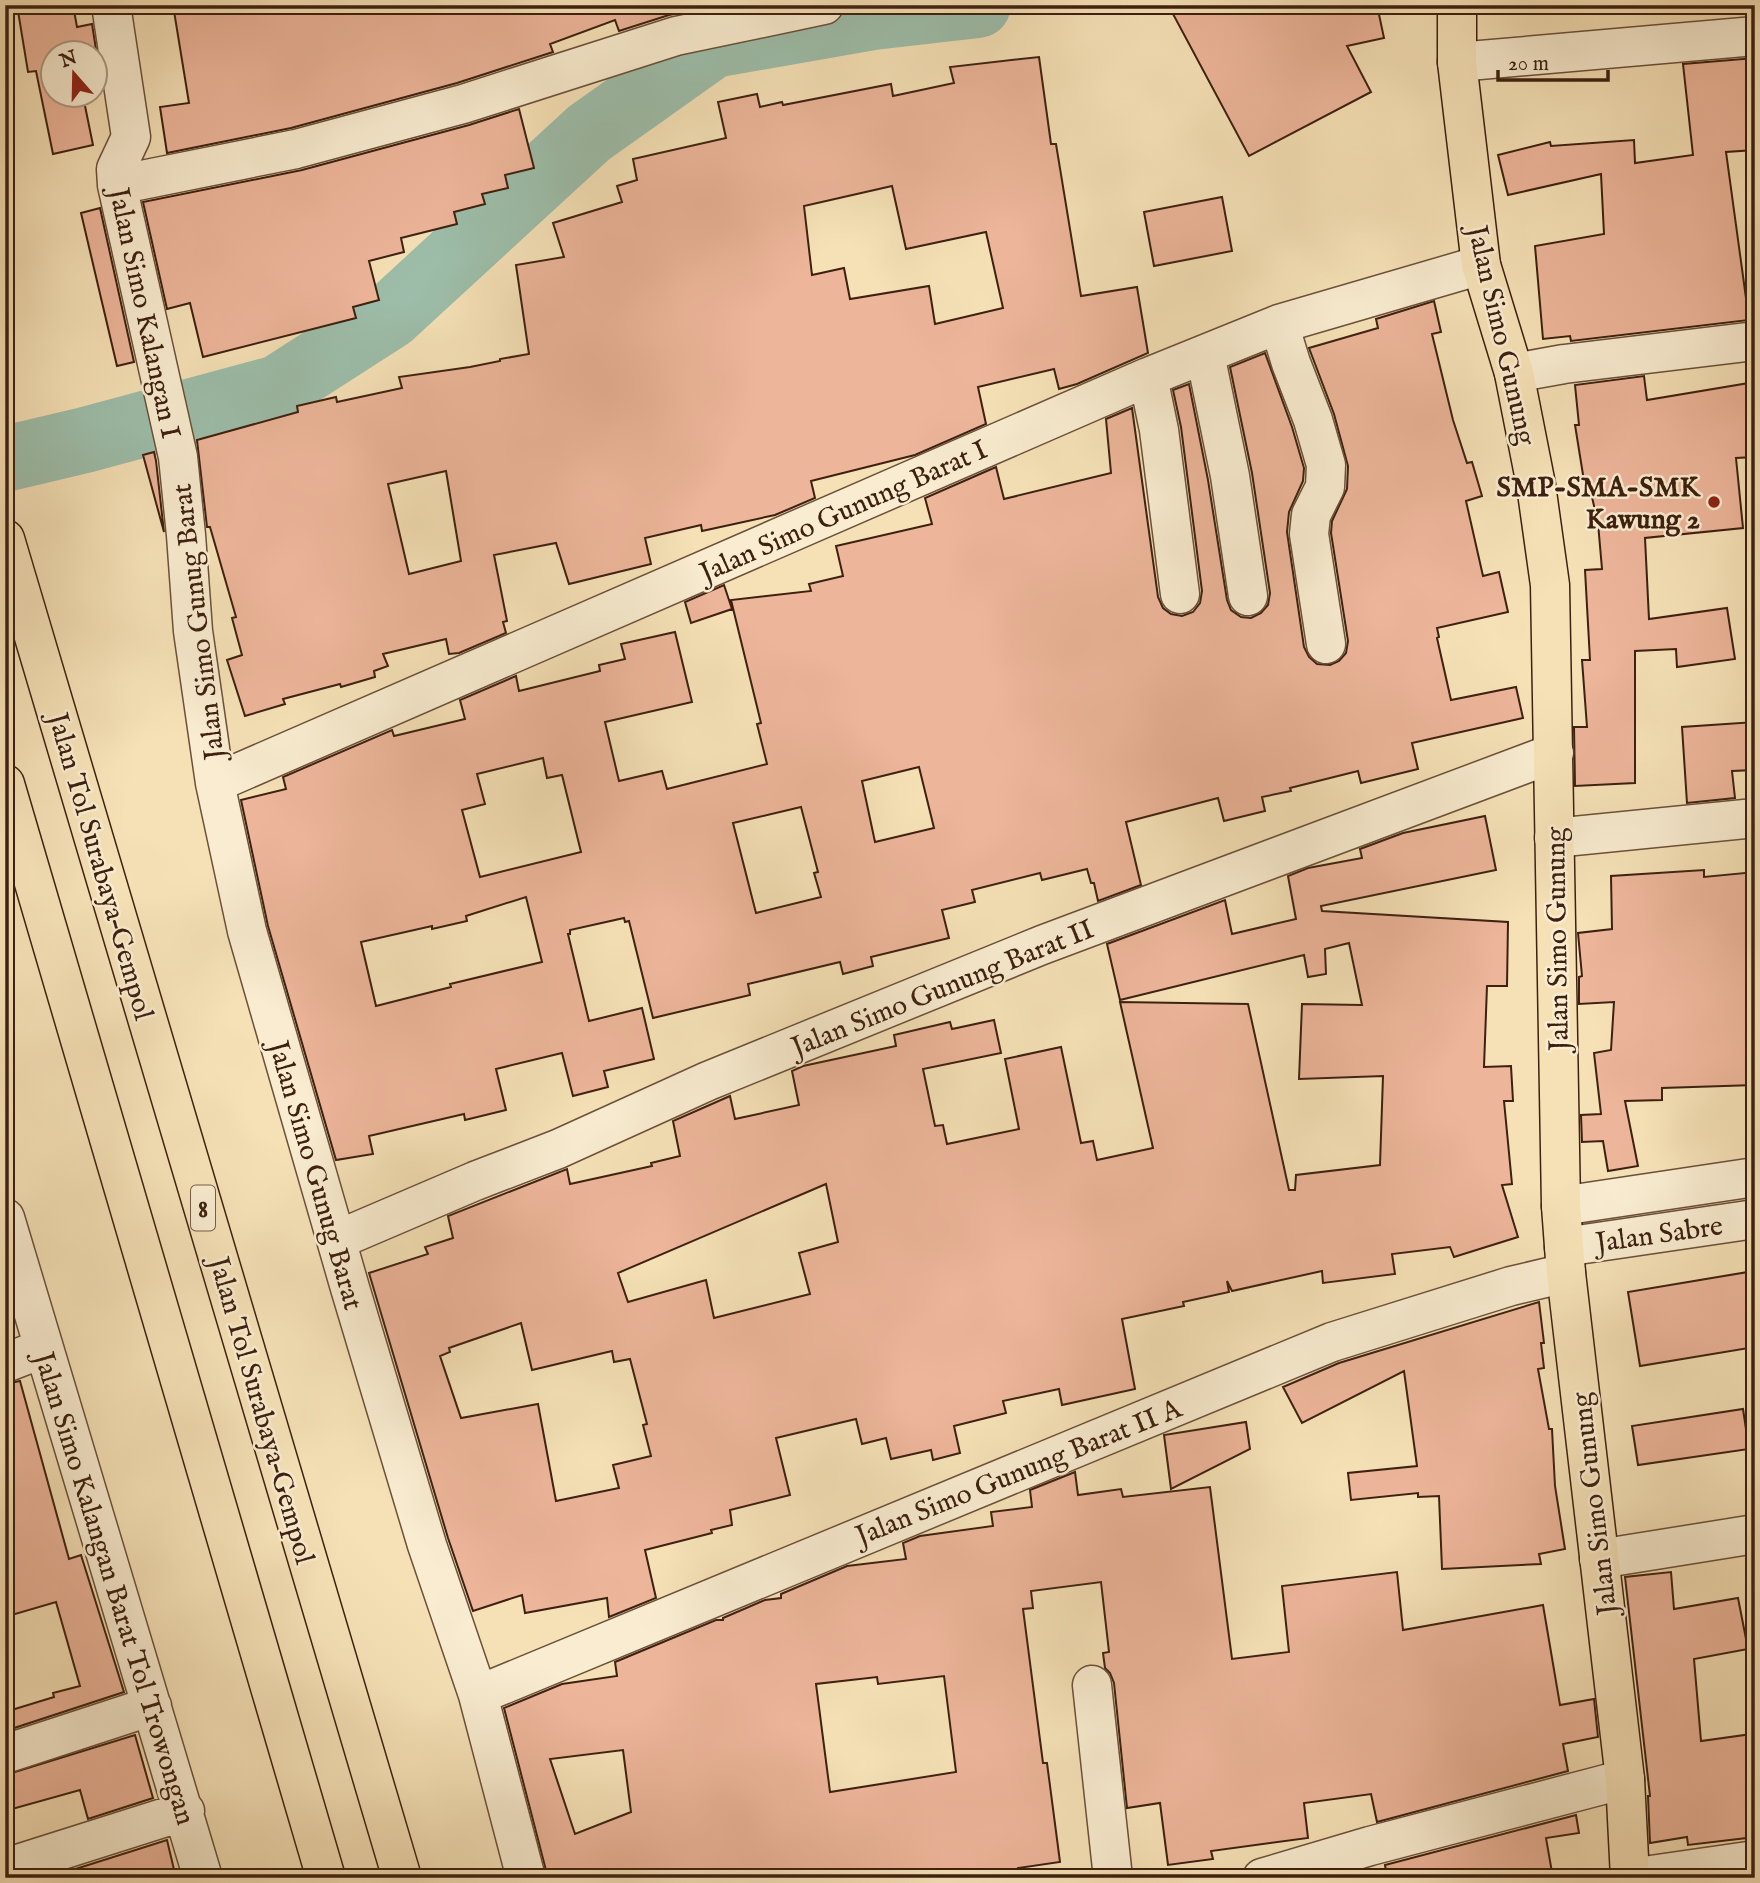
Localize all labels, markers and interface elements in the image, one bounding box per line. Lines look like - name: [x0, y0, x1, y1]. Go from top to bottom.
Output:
- north arrow: [38, 38, 108, 108]
- scale bar: [1498, 38, 1608, 82]
- text: N: [56, 46, 81, 74]
- text: 20 m: [1508, 51, 1549, 78]
- street label: Jalan Simo Kalangan I: [99, 182, 187, 442]
- street label: Jalan Simo Gunung: [1458, 219, 1543, 450]
- street label: Jalan Simo Gunung Barat I: [692, 433, 993, 593]
- place label: SMP-SMA-SMK Kawung 2: [1497, 471, 1701, 538]
- street label: Jalan Simo Gunug Barat: [165, 481, 234, 765]
- marker: SMP-SMA-SMK Kawung 2: [1706, 494, 1722, 510]
- street label: Jalan Tol Surabaya–Gempol: [38, 706, 160, 1025]
- street label: Jalan Simo Gunung: [1539, 826, 1578, 1054]
- street label: Jalan Simo Gunung Barat II: [784, 913, 1099, 1067]
- street label: Jalan Simo Gunug Barat: [259, 1034, 370, 1315]
- road number: 8: [191, 1186, 215, 1231]
- street label: Jalan Sabre: [1591, 1209, 1725, 1262]
- street label: Jalan Tol Surabaya–Gempol: [199, 1250, 321, 1569]
- street label: Jalan Simo Kalangan Barat Tol Trowongan: [24, 1345, 202, 1829]
- street label: Jalan Simo Gunung: [1564, 1389, 1627, 1620]
- street label: Jalan Simo Gunung Barat II A: [848, 1391, 1188, 1556]

